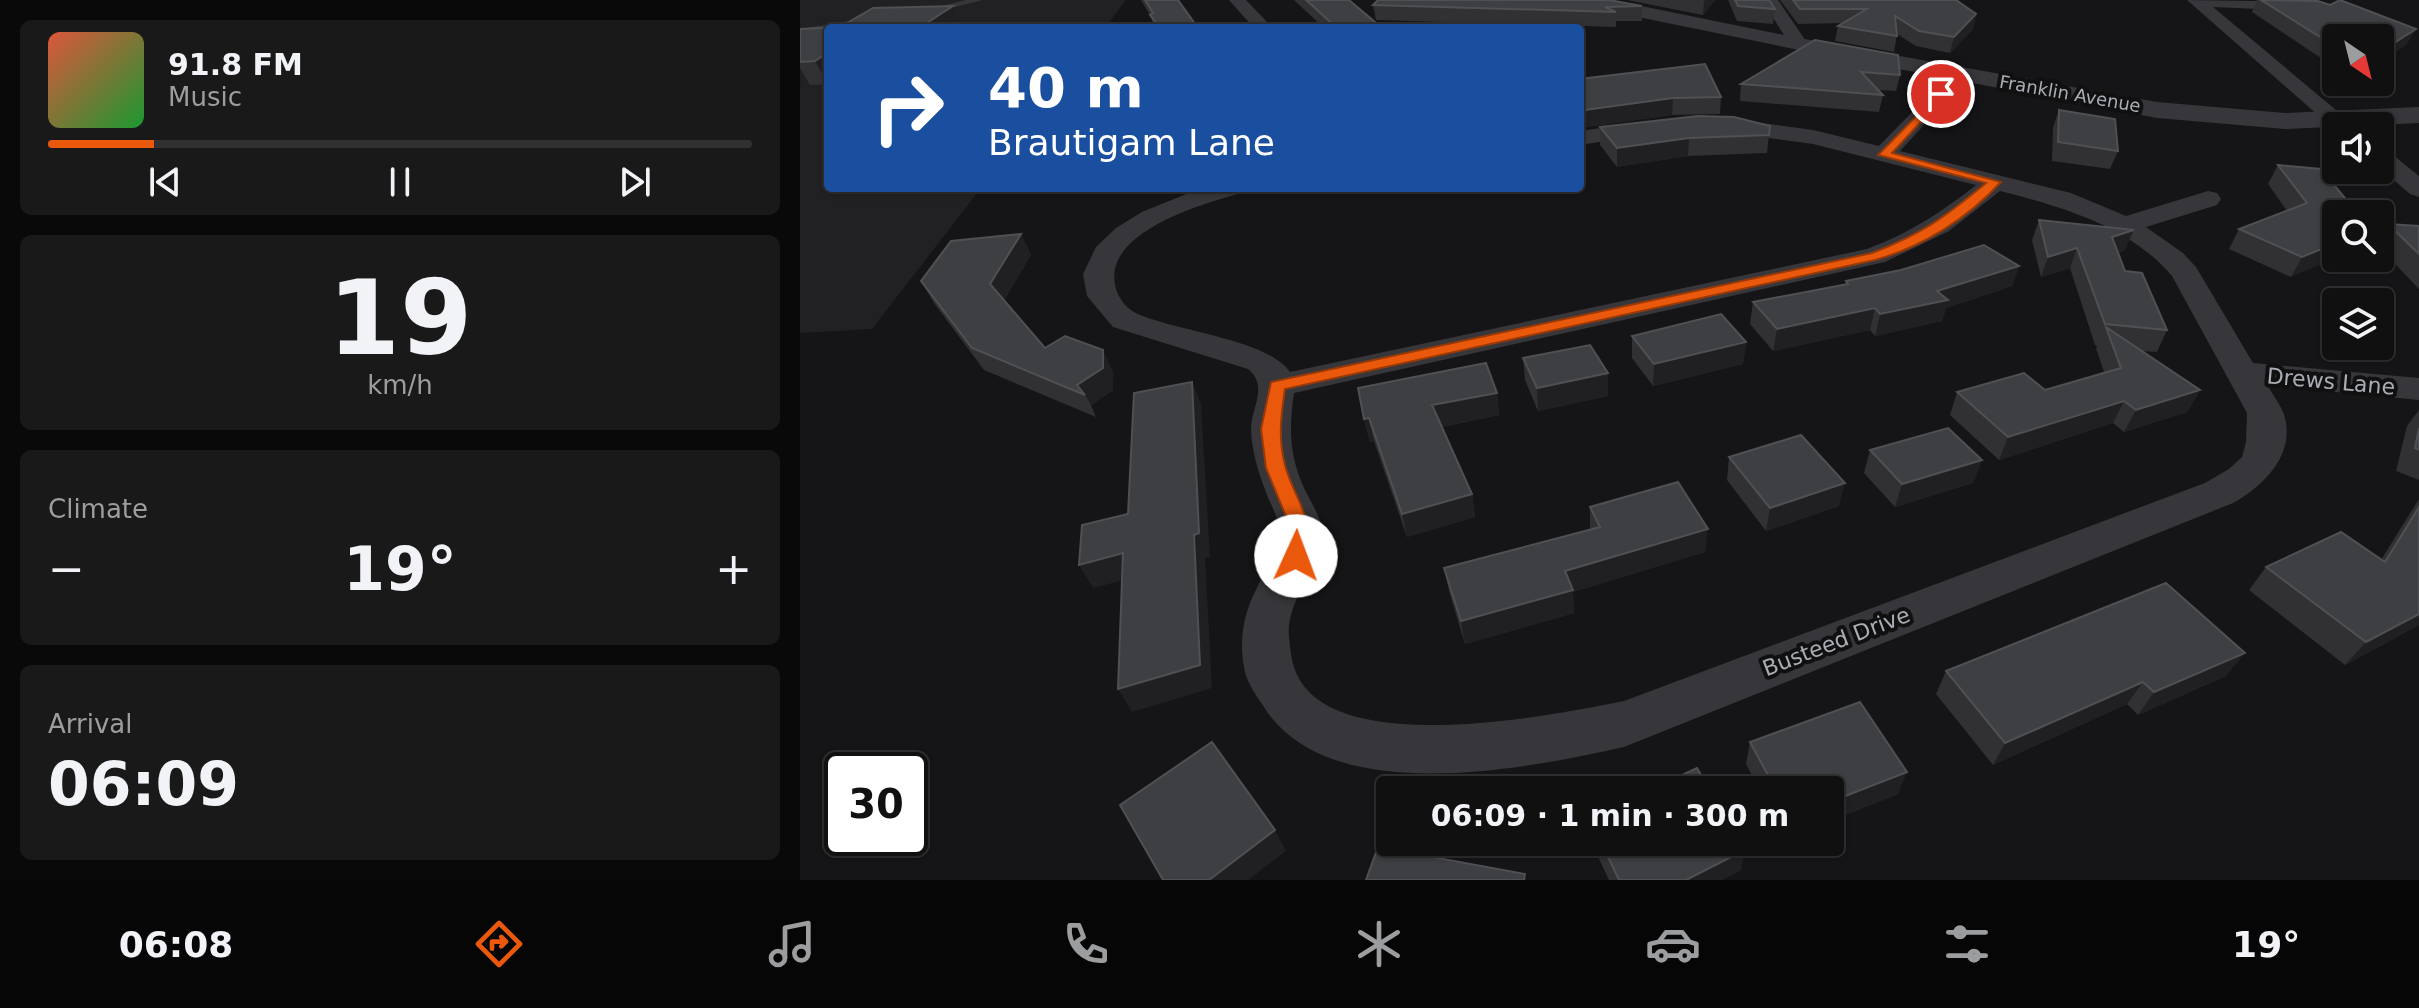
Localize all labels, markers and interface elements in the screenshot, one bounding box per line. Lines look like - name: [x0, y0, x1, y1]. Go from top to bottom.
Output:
- north arrow: [2322, 24, 2394, 96]
- map controls: [2322, 24, 2394, 360]
- text: 91.8 FM: [168, 47, 303, 82]
- text: 40 m: [988, 55, 1144, 120]
- icon: right: [856, 56, 960, 160]
- pin: [1907, 60, 1975, 128]
- street label: Franklin Avenue: [1998, 71, 2142, 116]
- icon: arrive: [1919, 72, 1963, 116]
- text: Music: [168, 82, 242, 112]
- button: sound: [2322, 112, 2394, 184]
- text: Brautigam Lane: [988, 122, 1275, 163]
- icon: previous: [143, 160, 187, 204]
- icon: pause: [378, 160, 422, 204]
- icon: next: [613, 160, 657, 204]
- button: search: [2322, 200, 2394, 272]
- text: 19: [328, 257, 472, 379]
- button: layers: [2322, 288, 2394, 360]
- street label: Drews Lane: [2266, 363, 2396, 400]
- text: km/h: [367, 370, 433, 400]
- text: Climate: [48, 494, 148, 524]
- position arrow: [1254, 514, 1338, 598]
- text: 19°: [343, 534, 457, 604]
- text: −: [48, 543, 85, 594]
- text: +: [715, 543, 752, 594]
- street label: Busteed Drive: [1759, 602, 1913, 681]
- text: Arrival: [48, 709, 132, 739]
- text: 06:09: [48, 749, 239, 819]
- speed limit sign: 30: [824, 752, 928, 856]
- text: 06:09 · 1 min · 300 m: [1431, 798, 1789, 833]
- icon: directions: [471, 916, 527, 972]
- icon: music: [764, 916, 820, 972]
- icon: phone: [1058, 916, 1114, 972]
- icon: climate: [1351, 916, 1407, 972]
- icon: car: [1645, 916, 1701, 972]
- icon: filters: [1939, 916, 1995, 972]
- text: 06:08: [119, 924, 233, 965]
- text: 19°: [2232, 924, 2300, 965]

